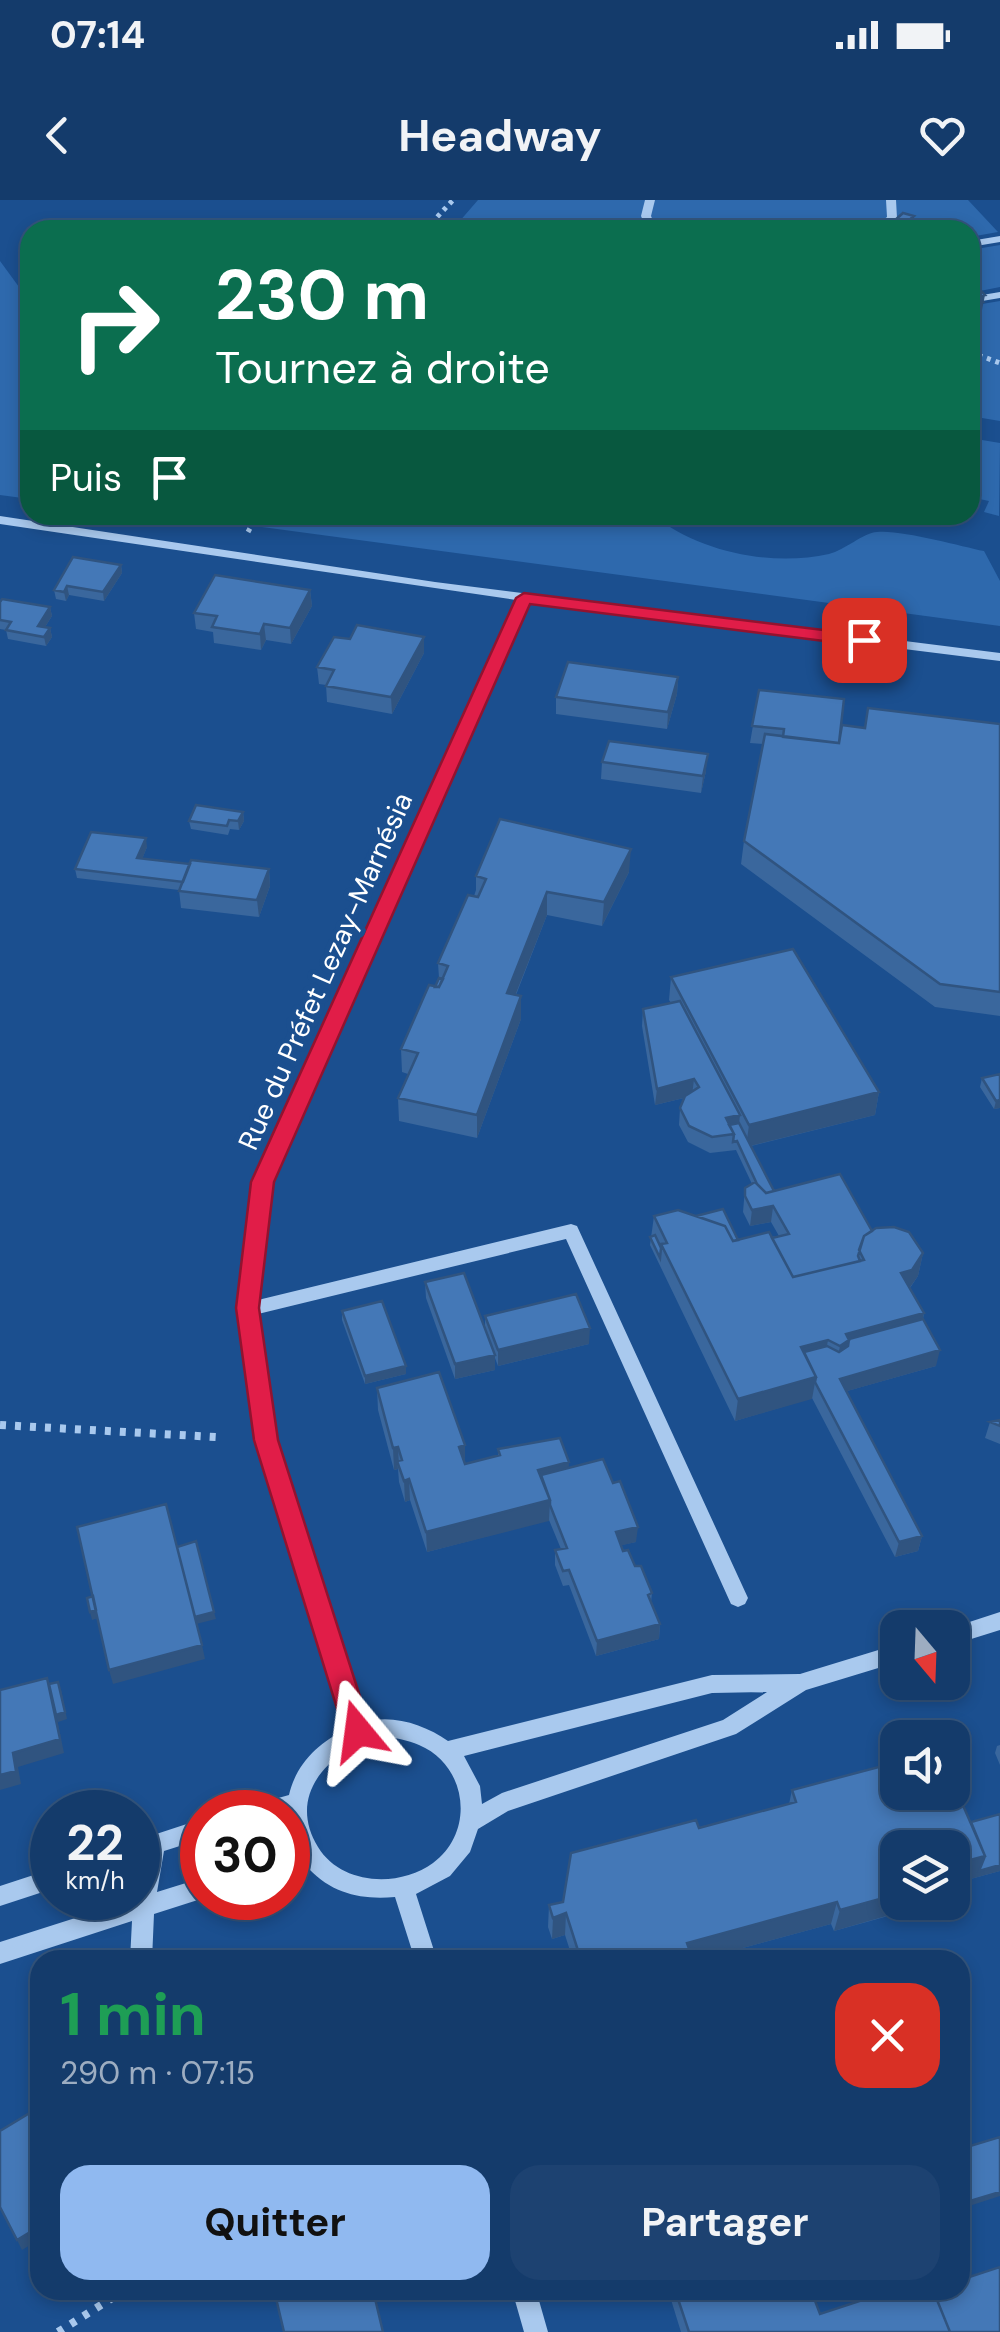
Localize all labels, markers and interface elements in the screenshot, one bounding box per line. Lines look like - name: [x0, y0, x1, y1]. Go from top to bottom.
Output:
- text: 07:14: [50, 10, 145, 60]
- text: Headway: [398, 106, 602, 165]
- icon: back: [30, 108, 85, 163]
- icon: heart: [915, 108, 970, 163]
- text: 230 m: [215, 250, 429, 341]
- icon: right: [50, 260, 180, 390]
- text: Tournez à droite: [215, 338, 550, 397]
- icon: arrive: [142, 450, 197, 505]
- text: Puis: [50, 453, 122, 503]
- pin: [822, 598, 907, 683]
- icon: arrive: [837, 613, 892, 668]
- street label: Rue du Préfet Lezay-Marnésia: [230, 787, 421, 1156]
- north arrow: [880, 1610, 970, 1700]
- map controls: [880, 1610, 970, 1920]
- position arrow: [306, 1679, 410, 1783]
- button: sound: [880, 1720, 970, 1810]
- speed limit sign: 30: [180, 1790, 310, 1920]
- text: 22: [66, 1810, 124, 1876]
- button: layers: [880, 1830, 970, 1920]
- text: km/h: [65, 1864, 125, 1897]
- text: 1 min: [60, 1975, 206, 2054]
- button: close: [835, 1983, 940, 2088]
- text: 290 m · 07:15: [60, 2052, 255, 2094]
- button: Quitter: [60, 2165, 490, 2280]
- button: Partager: [510, 2165, 940, 2280]

